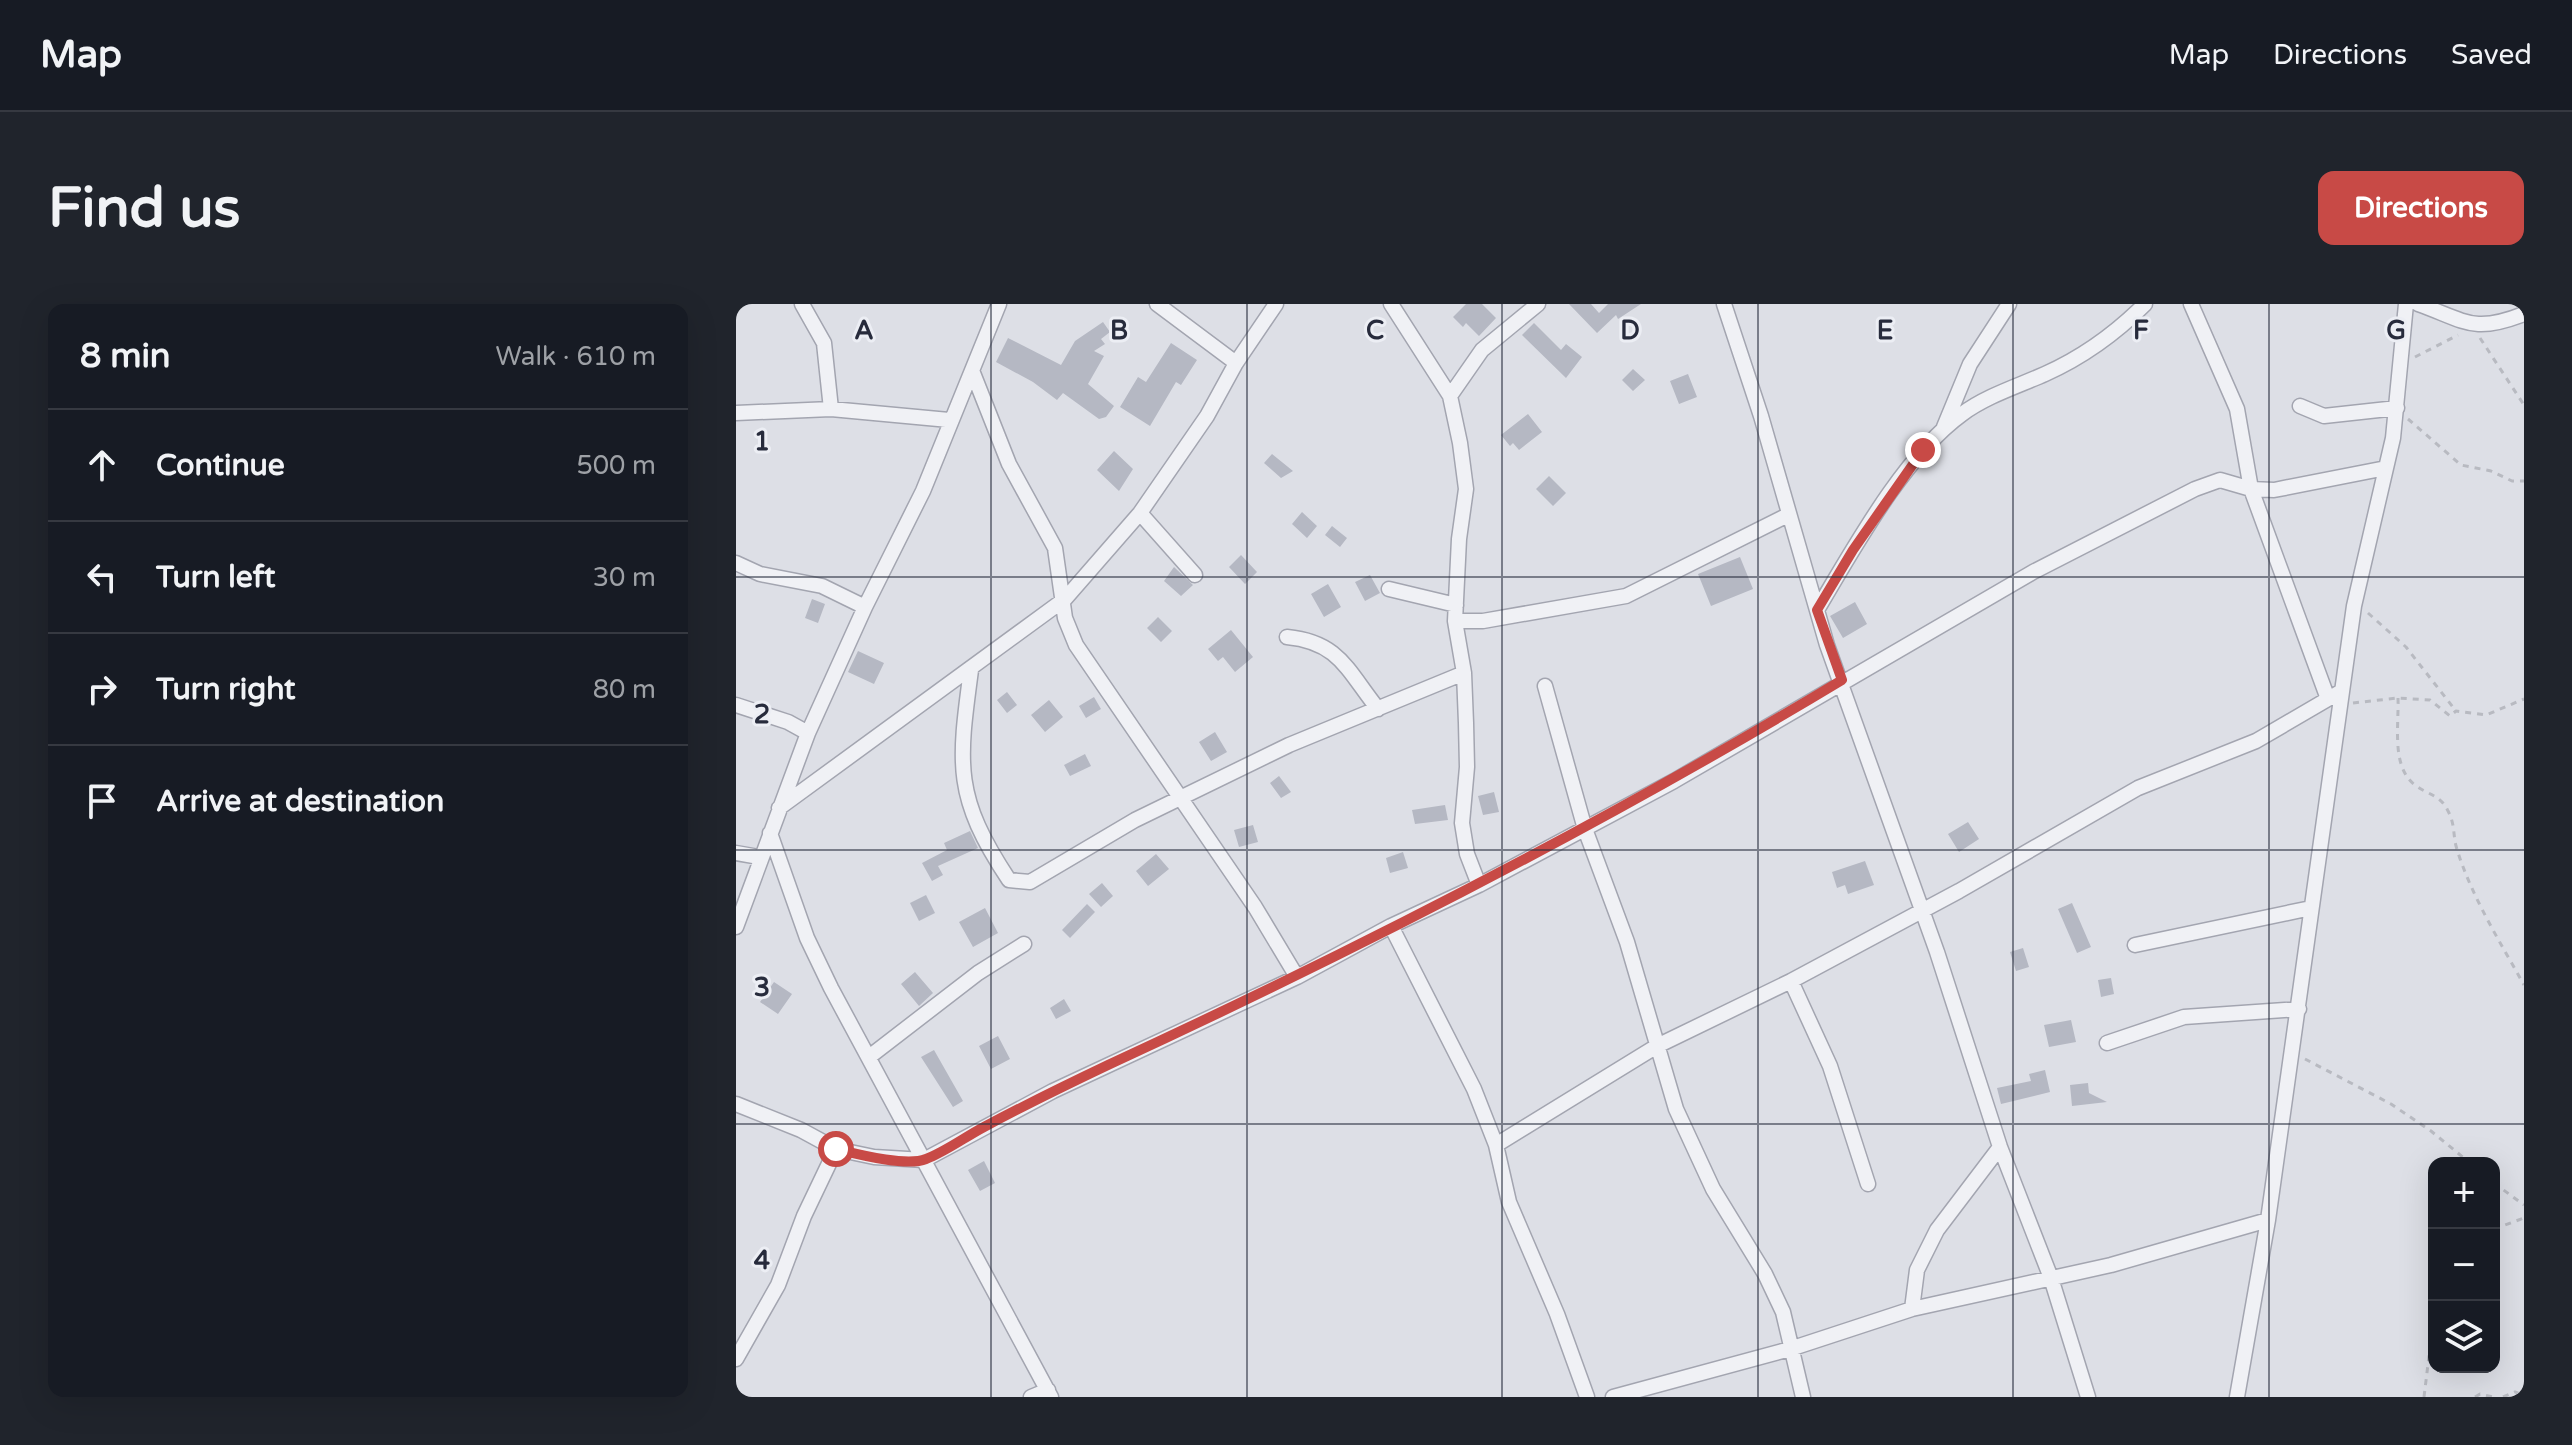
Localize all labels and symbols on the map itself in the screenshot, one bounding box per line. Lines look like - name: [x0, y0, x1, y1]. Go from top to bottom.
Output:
- text: A: [854, 315, 874, 346]
- text: B: [1110, 315, 1128, 346]
- text: C: [1366, 315, 1384, 346]
- text: D: [1620, 315, 1640, 346]
- text: E: [1877, 315, 1893, 346]
- text: F: [2133, 315, 2149, 346]
- text: G: [2386, 315, 2406, 346]
- text: 1: [754, 426, 770, 457]
- route end: [1905, 432, 1941, 468]
- text: 2: [754, 699, 770, 730]
- text: 3: [754, 972, 770, 1003]
- route start: [818, 1131, 854, 1167]
- text: 4: [754, 1245, 770, 1276]

